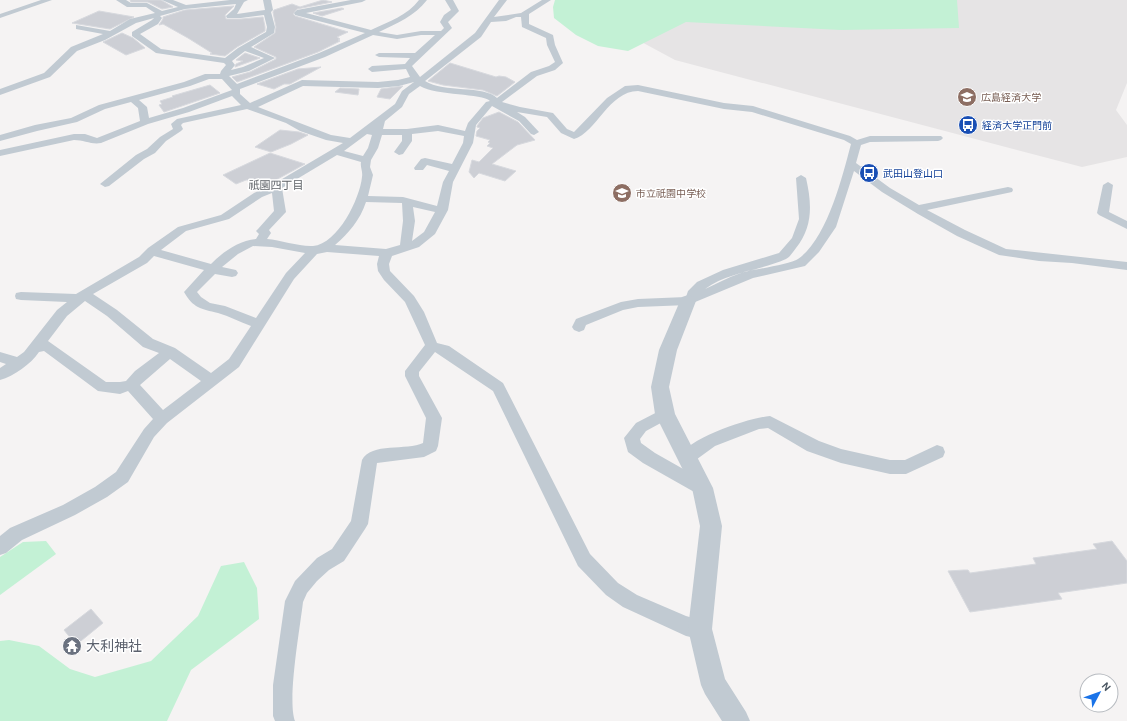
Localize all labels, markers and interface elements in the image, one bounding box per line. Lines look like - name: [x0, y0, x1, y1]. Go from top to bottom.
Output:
- school or university icon: 広島経済大学: [956, 86, 978, 108]
- place label: 広島経済大学: [981, 92, 1041, 104]
- bus stop icon: 経済大学正門前: [957, 114, 979, 136]
- place label: 経済大学正門前: [982, 120, 1052, 132]
- bus stop icon: 武田山登山口: [858, 162, 880, 184]
- place label: 武田山登山口: [883, 168, 943, 180]
- district label: 祇園四丁目: [249, 179, 304, 192]
- school or university icon: 市立祇園中学校: [611, 182, 633, 204]
- place label: 市立祇園中学校: [636, 188, 706, 200]
- temple icon: 大利神社: [61, 635, 83, 657]
- place label: 大利神社: [86, 638, 142, 655]
- north arrow: [1079, 673, 1119, 713]
- text: N: [1099, 680, 1114, 694]

